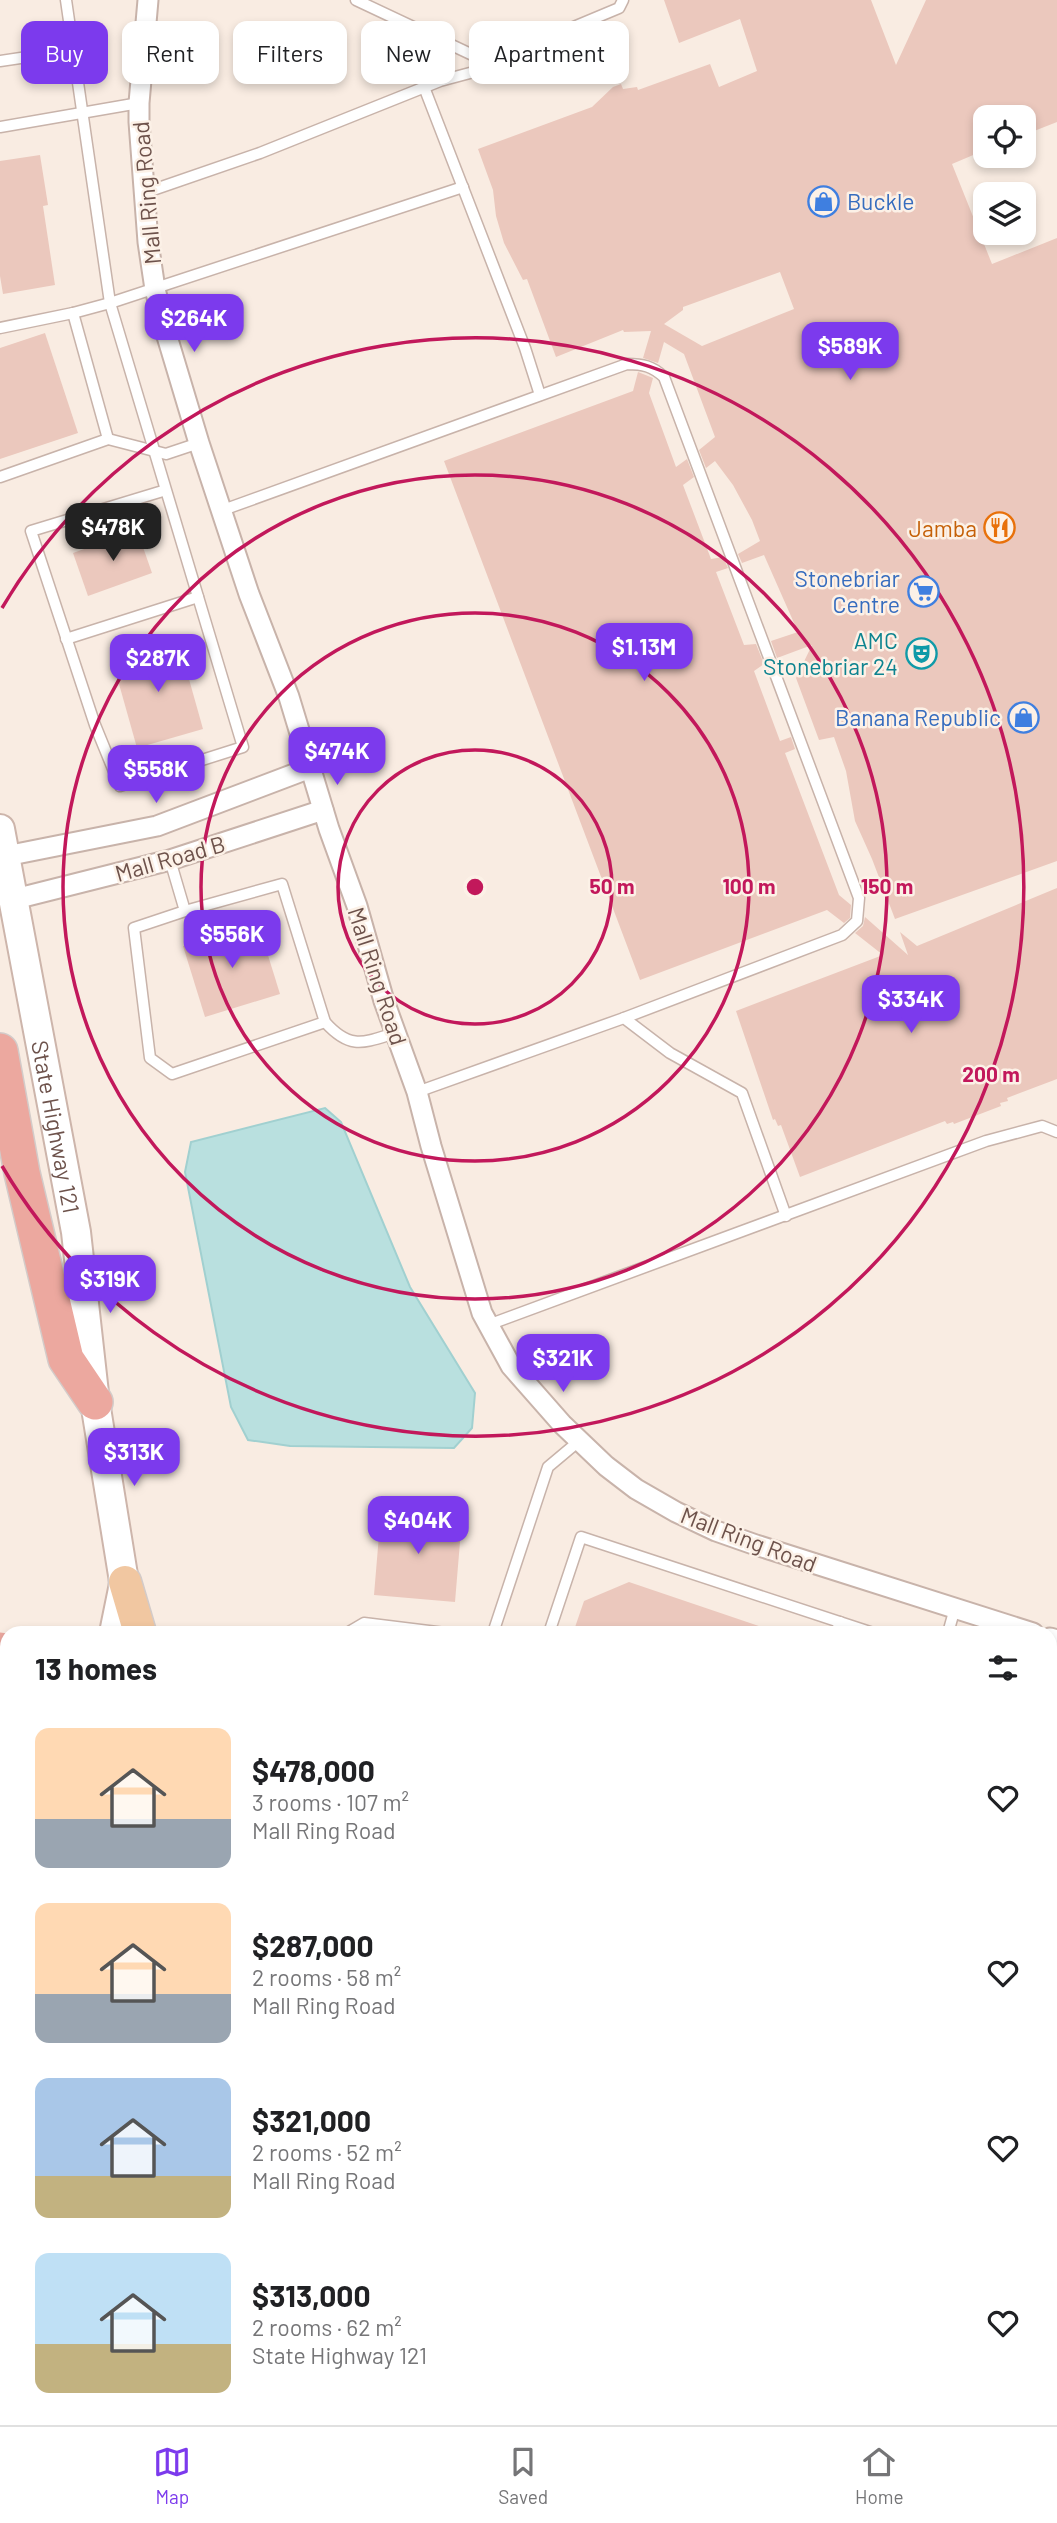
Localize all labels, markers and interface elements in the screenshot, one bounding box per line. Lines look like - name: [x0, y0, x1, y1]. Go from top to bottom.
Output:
- chip: Buy: [21, 21, 108, 84]
- chip: Rent: [122, 21, 219, 84]
- chip: Filters: [233, 21, 347, 84]
- chip: New: [361, 21, 455, 84]
- chip: Apartment: [469, 21, 629, 84]
- map controls: [973, 105, 1036, 245]
- button: locate: [973, 105, 1036, 168]
- street label: Mall Ring Road: [126, 120, 166, 266]
- button: layers: [973, 182, 1036, 245]
- shop icon: Buckle: [807, 184, 841, 218]
- place label: Buckle: [847, 187, 914, 215]
- pin: $264K: [145, 294, 243, 354]
- text: $264K: [161, 303, 227, 331]
- pin: $589K: [801, 322, 899, 382]
- text: $589K: [818, 331, 882, 359]
- pin: $478K: [64, 504, 162, 563]
- restaurant icon: Jamba: [983, 511, 1017, 545]
- text: $478K: [81, 512, 145, 540]
- place label: Jamba: [909, 514, 977, 542]
- place label: Stonebriar Centre: [795, 564, 901, 618]
- supermarket icon: Stonebriar Centre: [906, 574, 940, 608]
- pin: $1.13M: [587, 624, 701, 683]
- place label: AMC Stonebriar 24: [763, 626, 898, 680]
- text: $1.13M: [612, 632, 676, 660]
- pin: $287K: [109, 634, 207, 694]
- theatre icon: AMC Stonebriar 24: [904, 636, 938, 670]
- text: $287K: [126, 643, 190, 671]
- shop icon: Banana Republic: [1007, 700, 1041, 734]
- place label: Banana Republic: [835, 703, 1001, 731]
- pin: $474K: [288, 728, 386, 787]
- text: $474K: [304, 736, 370, 764]
- pin: $558K: [107, 746, 205, 805]
- text: $558K: [124, 754, 188, 782]
- street label: Mall Road B: [112, 829, 228, 887]
- text: 50 m: [589, 873, 635, 898]
- text: 100 m: [722, 873, 776, 898]
- text: 150 m: [861, 873, 913, 898]
- centre of rings: [463, 875, 487, 899]
- street label: Mall Ring Road: [343, 903, 413, 1049]
- pin: $556K: [183, 911, 281, 970]
- text: $556K: [200, 919, 264, 947]
- pin: $334K: [862, 976, 960, 1035]
- text: $334K: [878, 984, 944, 1012]
- street label: State Highway 121: [26, 1038, 86, 1215]
- text: 200 m: [962, 1061, 1020, 1086]
- pin: $319K: [61, 1256, 159, 1315]
- text: $319K: [80, 1264, 140, 1292]
- pin: $321K: [514, 1334, 612, 1394]
- text: $321K: [533, 1343, 593, 1371]
- pin: $313K: [85, 1428, 183, 1488]
- text: $313K: [104, 1437, 164, 1465]
- pin: $404K: [369, 1496, 467, 1556]
- street label: Mall Ring Road: [677, 1500, 821, 1578]
- text: $404K: [384, 1505, 452, 1533]
- icon: filters: [984, 1649, 1022, 1687]
- text: 13 homes: [35, 1650, 157, 1686]
- text: $478,000: [252, 1752, 375, 1788]
- icon: home: [91, 1756, 175, 1840]
- icon: heart: [984, 1779, 1022, 1817]
- text: 3 rooms · 107 m²: [252, 1788, 409, 1816]
- text: Mall Ring Road: [252, 1816, 395, 1844]
- text: $287,000: [252, 1927, 374, 1963]
- icon: home: [91, 1931, 175, 2015]
- icon: heart: [984, 1954, 1022, 1992]
- text: 2 rooms · 58 m²: [252, 1963, 401, 1991]
- text: Mall Ring Road: [252, 1991, 395, 2019]
- text: $321,000: [252, 2102, 371, 2138]
- icon: home: [91, 2106, 175, 2190]
- icon: heart: [984, 2129, 1022, 2167]
- text: 2 rooms · 52 m²: [252, 2138, 402, 2166]
- text: Mall Ring Road: [252, 2166, 395, 2194]
- text: $313,000: [252, 2277, 371, 2313]
- icon: home: [91, 2281, 175, 2365]
- icon: heart: [984, 2304, 1022, 2342]
- text: 2 rooms · 62 m²: [252, 2313, 402, 2341]
- text: State Highway 121: [252, 2341, 427, 2369]
- tab: Map: [153, 2443, 191, 2508]
- tab: Saved: [498, 2443, 548, 2508]
- tab: Home: [855, 2443, 904, 2508]

